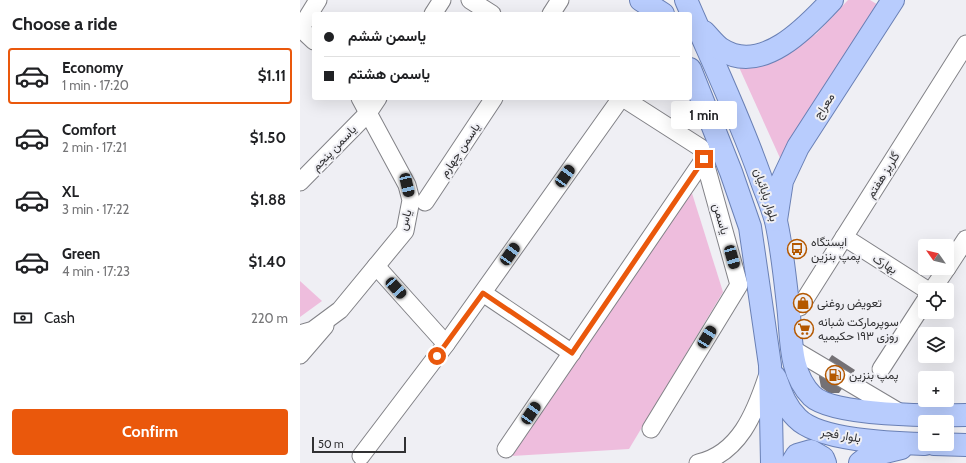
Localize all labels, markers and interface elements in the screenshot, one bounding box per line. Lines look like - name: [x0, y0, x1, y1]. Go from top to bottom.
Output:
- text: Choose a ride: [12, 13, 117, 35]
- text: یاسمن ششم: [348, 27, 426, 45]
- icon: car: [14, 58, 50, 94]
- text: Economy: [62, 59, 123, 77]
- text: یاسمن هشتم: [348, 65, 430, 83]
- text: $1.11: [258, 67, 286, 85]
- text: 1 min · 17:20: [62, 77, 129, 93]
- street label: معراج: [810, 90, 839, 123]
- callout: 1 min: [671, 101, 737, 129]
- text: 1 min: [689, 107, 719, 123]
- icon: car: [14, 120, 50, 156]
- street label: یاسمن چهارم: [436, 120, 484, 180]
- text: Comfort: [62, 121, 116, 139]
- street label: یاسمن پنجم: [308, 121, 360, 174]
- text: $1.50: [250, 129, 286, 147]
- text: 2 min · 17:21: [62, 139, 127, 155]
- street label: گلریز هفتم: [863, 149, 903, 201]
- route end: [695, 150, 713, 168]
- car: [553, 163, 577, 189]
- street label: بلوار بابائیان: [750, 166, 782, 224]
- car: [398, 172, 416, 198]
- icon: car: [14, 182, 50, 218]
- text: XL: [62, 183, 79, 201]
- text: $1.88: [250, 191, 286, 209]
- text: 3 min · 17:22: [62, 201, 129, 217]
- street label: یاسمن: [709, 201, 733, 237]
- street label: یاس: [394, 207, 416, 232]
- place label: ایستگاه پمپ بنزین: [811, 234, 861, 264]
- bus stop icon: ایستگاه پمپ بنزین: [786, 238, 808, 260]
- north arrow: [918, 239, 954, 275]
- map controls: [918, 239, 954, 451]
- car: [498, 241, 522, 267]
- icon: car: [14, 244, 50, 280]
- car: [723, 244, 741, 270]
- text: Green: [62, 245, 100, 263]
- street label: بهارک: [870, 250, 900, 278]
- text: $1.40: [249, 253, 286, 271]
- text: 4 min · 17:23: [62, 263, 130, 279]
- car: [384, 275, 408, 301]
- button: locate: [918, 283, 954, 319]
- shop icon: تعویض روغنی: [792, 292, 814, 314]
- place label: تعویض روغنی: [817, 295, 882, 311]
- icon: cash: [12, 307, 34, 329]
- text: Cash: [44, 309, 75, 327]
- text: 220 m: [251, 310, 288, 326]
- place label: سوپرمارکت شبانه روزی ۱۹۳ حکیمیه: [818, 314, 899, 344]
- supermarket icon: سوپرمارکت شبانه روزی ۱۹۳ حکیمیه: [793, 318, 815, 340]
- car: [696, 324, 718, 350]
- button: layers: [918, 327, 954, 363]
- route start: [428, 347, 446, 365]
- fuel station icon: پمپ بنزین: [824, 364, 846, 386]
- place label: پمپ بنزین: [849, 367, 899, 383]
- button: +: [918, 371, 954, 407]
- car: [519, 400, 543, 426]
- button: Confirm: [12, 409, 288, 455]
- button: −: [918, 415, 954, 451]
- street label: بلوار فجر: [819, 423, 862, 446]
- scale bar: [312, 435, 406, 454]
- text: 50 m: [318, 437, 344, 451]

